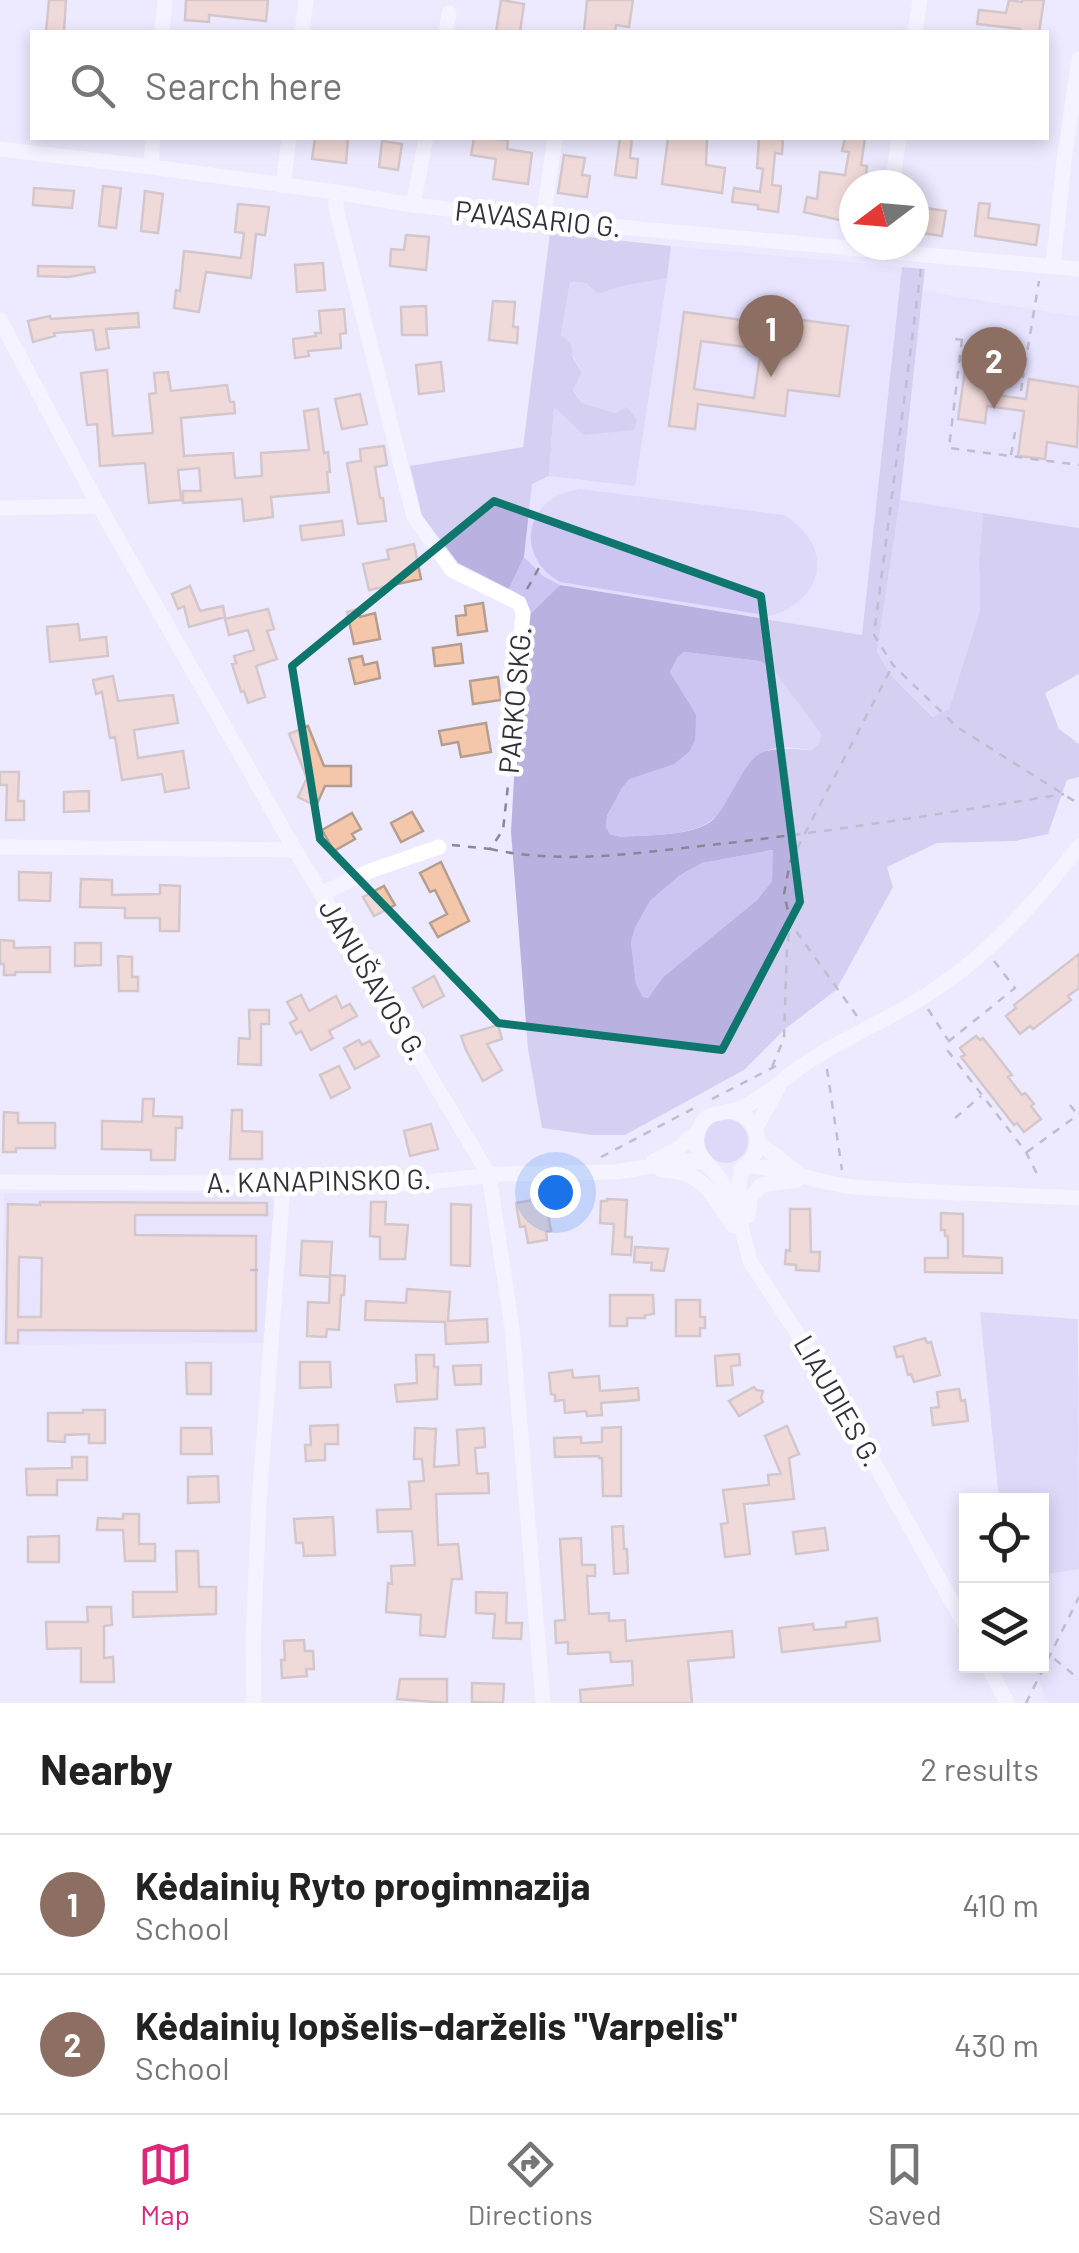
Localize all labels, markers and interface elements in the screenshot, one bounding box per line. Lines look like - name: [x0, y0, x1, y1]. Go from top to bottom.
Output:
- search box: [30, 30, 1049, 140]
- icon: search: [65, 58, 120, 113]
- text: Search here: [145, 62, 343, 108]
- north arrow: [839, 170, 929, 260]
- street label: PAVASARIO G.: [453, 192, 623, 244]
- pin: 1: [738, 294, 804, 377]
- pin: 2: [962, 326, 1026, 409]
- street label: PARKO SKG.: [491, 625, 537, 775]
- street label: JANUŠAVOS G.: [312, 893, 435, 1066]
- street label: A. KANAPINSKO G.: [206, 1161, 432, 1199]
- your location: [530, 1167, 581, 1218]
- street label: LIAUDIES G.: [788, 1329, 890, 1472]
- map controls: [959, 1493, 1049, 1673]
- button: locate: [959, 1493, 1049, 1583]
- button: layers: [959, 1583, 1049, 1673]
- text: Nearby: [40, 1743, 173, 1793]
- text: 2 results: [920, 1749, 1039, 1787]
- text: Kėdainių Ryto progimnazija: [135, 1862, 591, 1908]
- text: 1: [67, 1885, 78, 1923]
- text: 410 m: [962, 1885, 1039, 1923]
- text: School: [135, 1908, 230, 1946]
- text: Kėdainių lopšelis-darželis "Varpelis": [135, 2002, 737, 2048]
- text: 2: [64, 2025, 81, 2063]
- text: 430 m: [954, 2025, 1039, 2063]
- text: School: [135, 2048, 230, 2086]
- tab: Map: [138, 2137, 193, 2231]
- tab: Directions: [468, 2137, 593, 2231]
- tab: Saved: [868, 2137, 941, 2231]

